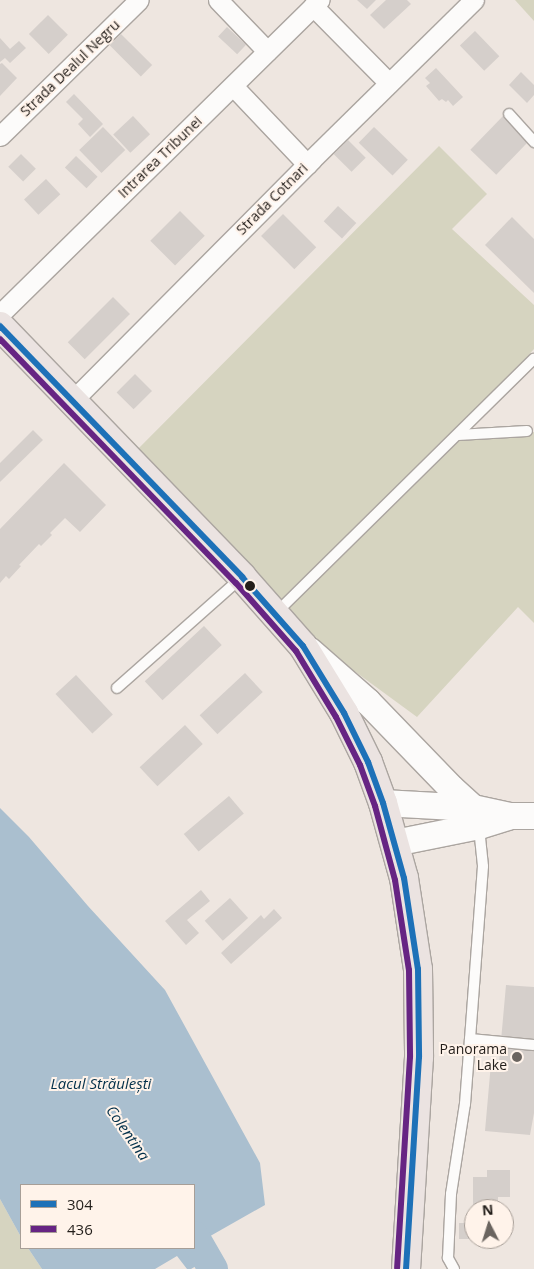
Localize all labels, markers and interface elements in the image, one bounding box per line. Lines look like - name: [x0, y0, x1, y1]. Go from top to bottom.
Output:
- street label: Strada Dealul Negru: [17, 16, 123, 120]
- street label: Intrarea Tribunei: [115, 113, 205, 201]
- street label: Strada Cotnari: [233, 160, 311, 238]
- unlabelled marker: [245, 581, 255, 591]
- place label: Panorama Lake: [440, 1041, 507, 1074]
- marker: Panorama Lake: [511, 1051, 523, 1063]
- water label: Lacul Străulești: [51, 1075, 151, 1093]
- water label: Colentina: [103, 1102, 153, 1164]
- legend: [20, 1184, 195, 1249]
- text: 304: [67, 1194, 93, 1214]
- north arrow: [464, 1199, 514, 1249]
- text: N: [481, 1200, 494, 1220]
- text: 436: [67, 1219, 93, 1239]

